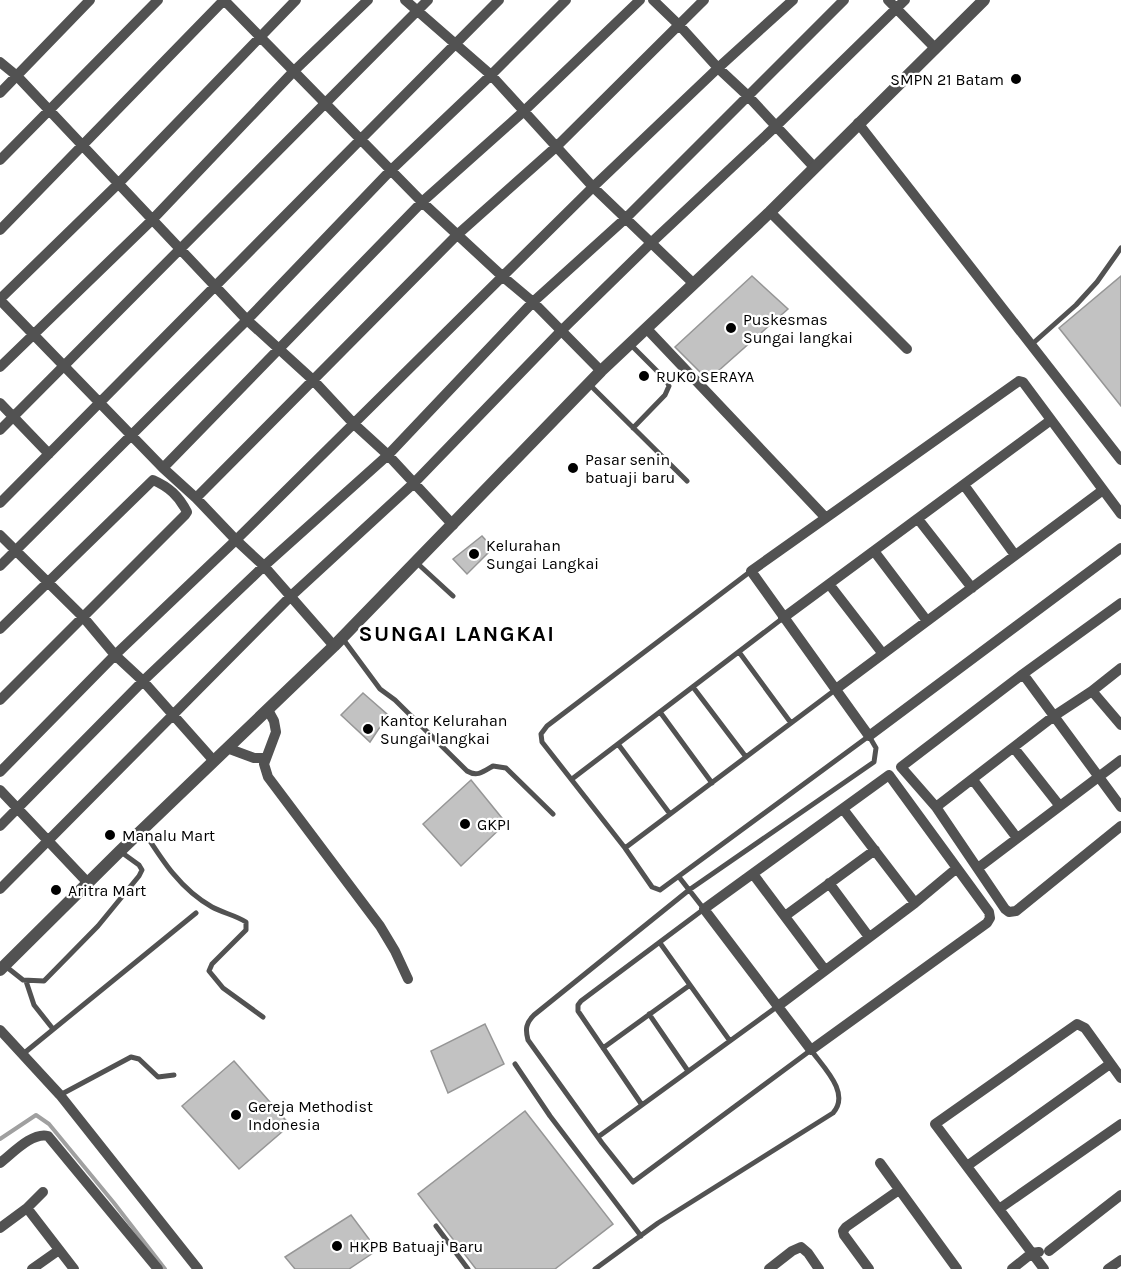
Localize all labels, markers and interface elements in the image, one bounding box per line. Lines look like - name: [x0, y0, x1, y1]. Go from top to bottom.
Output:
- place label: SMPN 21 Batam: [890, 70, 1004, 89]
- marker: SMPN 21 Batam: [1009, 72, 1023, 86]
- place label: Puskesmas Sungai langkai: [743, 310, 853, 347]
- marker: Puskesmas Sungai langkai: [724, 321, 738, 335]
- place label: RUKO SERAYA: [656, 367, 754, 386]
- marker: RUKO SERAYA: [637, 369, 651, 383]
- place label: Pasar senin batuaji baru: [585, 450, 675, 487]
- marker: Pasar senin batuaji baru: [566, 461, 580, 475]
- place label: Kelurahan Sungai Langkai: [486, 536, 599, 573]
- marker: Kelurahan Sungai Langkai: [467, 547, 481, 561]
- district label: SUNGAI LANGKAI: [358, 621, 556, 647]
- place label: Kantor Kelurahan Sungai langkai: [380, 711, 507, 748]
- marker: Kantor Kelurahan Sungai langkai: [361, 722, 375, 736]
- place label: GKPI: [477, 815, 510, 834]
- marker: GKPI: [458, 817, 472, 831]
- place label: Manalu Mart: [122, 826, 215, 845]
- marker: Manalu Mart: [103, 828, 117, 842]
- place label: Aritra Mart: [68, 881, 146, 900]
- marker: Aritra Mart: [49, 883, 63, 897]
- place label: Gereja Methodist Indonesia: [248, 1097, 373, 1134]
- marker: Gereja Methodist Indonesia: [229, 1108, 243, 1122]
- place label: HKPB Batuaji Baru: [349, 1237, 483, 1256]
- marker: HKPB Batuaji Baru: [330, 1239, 344, 1253]

